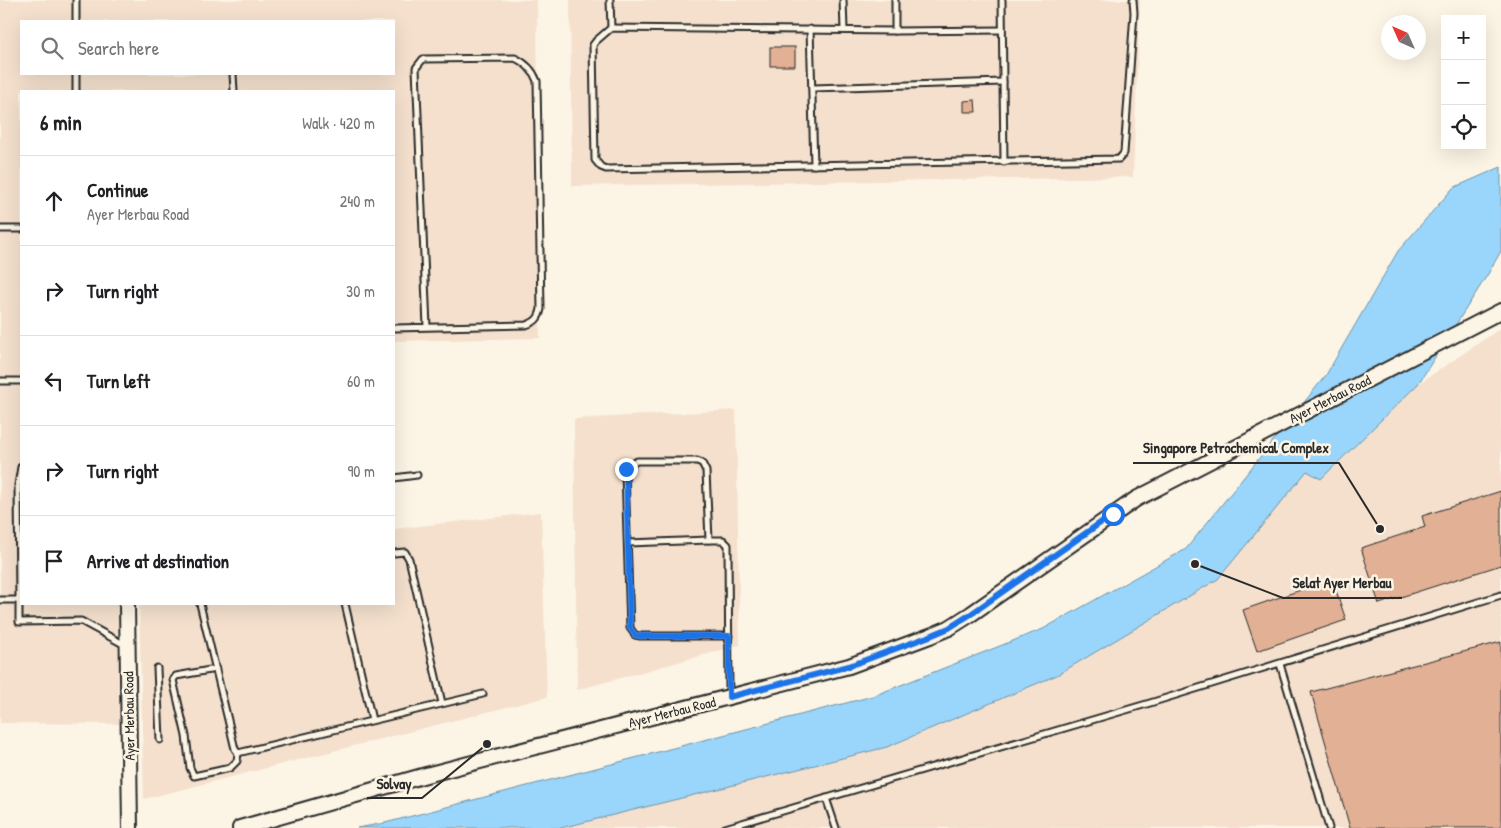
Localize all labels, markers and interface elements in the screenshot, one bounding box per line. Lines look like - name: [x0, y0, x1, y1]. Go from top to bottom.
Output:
- north arrow: [1381, 15, 1426, 60]
- map controls: [1441, 15, 1486, 150]
- button: +: [1441, 15, 1486, 60]
- search box: [20, 20, 395, 75]
- icon: search: [38, 34, 66, 62]
- text: Search here: [78, 35, 159, 61]
- button: −: [1441, 60, 1486, 105]
- button: locate: [1441, 105, 1486, 150]
- text: 6 min: [40, 108, 82, 137]
- text: Walk · 420 m: [302, 112, 375, 134]
- text: Continue: [87, 177, 148, 203]
- icon: ahead: [40, 187, 68, 215]
- text: 240 m: [340, 190, 375, 212]
- text: Ayer Merbau Road: [87, 203, 189, 225]
- icon: right: [40, 277, 68, 305]
- text: Turn right: [87, 278, 158, 304]
- text: 30 m: [346, 280, 375, 302]
- icon: left: [40, 367, 68, 395]
- text: Turn left: [87, 368, 150, 394]
- text: 60 m: [347, 370, 375, 392]
- street label: Ayer Merbau Road: [1286, 370, 1375, 428]
- callout: Singapore Petrochemical Complex: [1133, 433, 1339, 463]
- text: Singapore Petrochemical Complex: [1143, 437, 1329, 459]
- icon: right: [40, 457, 68, 485]
- text: Turn right: [87, 458, 158, 484]
- route end: [615, 458, 638, 481]
- text: 90 m: [347, 460, 375, 482]
- route start: [1102, 503, 1125, 526]
- icon: arrive: [40, 547, 68, 575]
- text: Arrive at destination: [87, 548, 229, 574]
- callout: Selat Ayer Merbau: [1283, 568, 1402, 598]
- text: Selat Ayer Merbau: [1293, 572, 1392, 594]
- street label: Ayer Merbau Road: [118, 671, 140, 761]
- street label: Ayer Merbau Road: [626, 691, 718, 732]
- callout: Solvay: [367, 768, 422, 798]
- text: Solvay: [376, 773, 412, 795]

